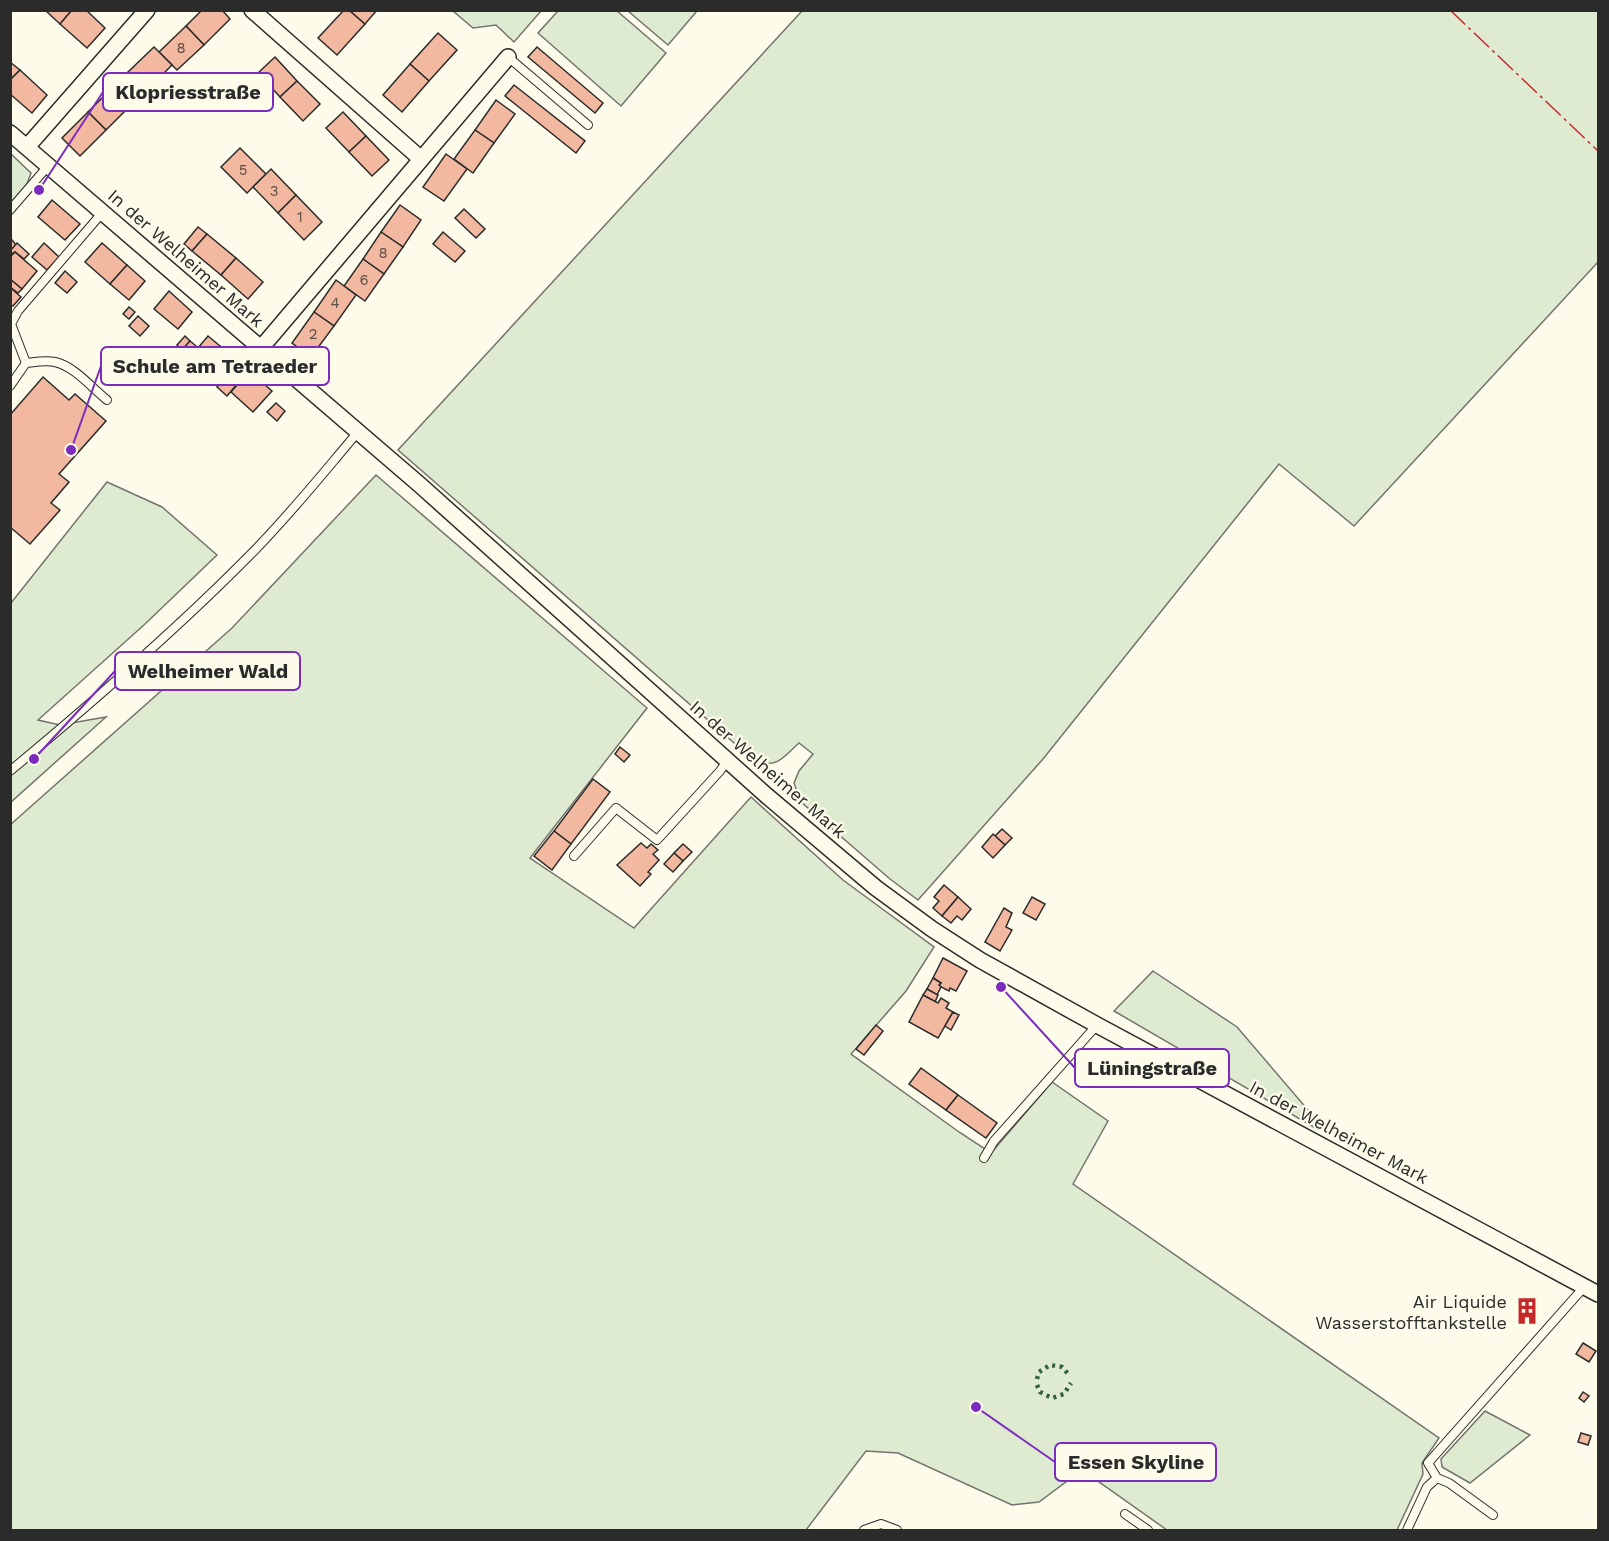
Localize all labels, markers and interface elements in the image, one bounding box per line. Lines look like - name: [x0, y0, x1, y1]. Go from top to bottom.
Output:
- house number: 8: [176, 39, 186, 57]
- callout: Klopriesstraße: [103, 73, 273, 111]
- text: Klopriesstraße: [115, 80, 261, 104]
- house number: 5: [239, 161, 247, 179]
- house number: 3: [270, 182, 278, 200]
- street label: In der Welheimer Mark: [104, 185, 268, 331]
- house number: 1: [297, 208, 303, 226]
- house number: 8: [378, 244, 388, 262]
- house number: 6: [359, 271, 369, 289]
- house number: 4: [330, 294, 340, 312]
- house number: 2: [309, 325, 317, 343]
- callout: Schule am Tetraeder: [101, 347, 329, 385]
- text: Schule am Tetraeder: [113, 354, 318, 378]
- callout: Welheimer Wald: [115, 652, 300, 690]
- text: Welheimer Wald: [128, 659, 288, 683]
- street label: In der Welheimer Mark: [686, 696, 850, 842]
- callout: Lüningstraße: [1075, 1049, 1229, 1087]
- text: Lüningstraße: [1087, 1056, 1217, 1080]
- street label: In der Welheimer Mark: [1246, 1076, 1432, 1188]
- place label: Air Liquide Wasserstofftankstelle: [1315, 1291, 1507, 1333]
- building icon: Air Liquide Wasserstofftankstelle: [1512, 1296, 1542, 1326]
- callout: Essen Skyline: [1055, 1443, 1216, 1481]
- text: Essen Skyline: [1068, 1450, 1204, 1474]

